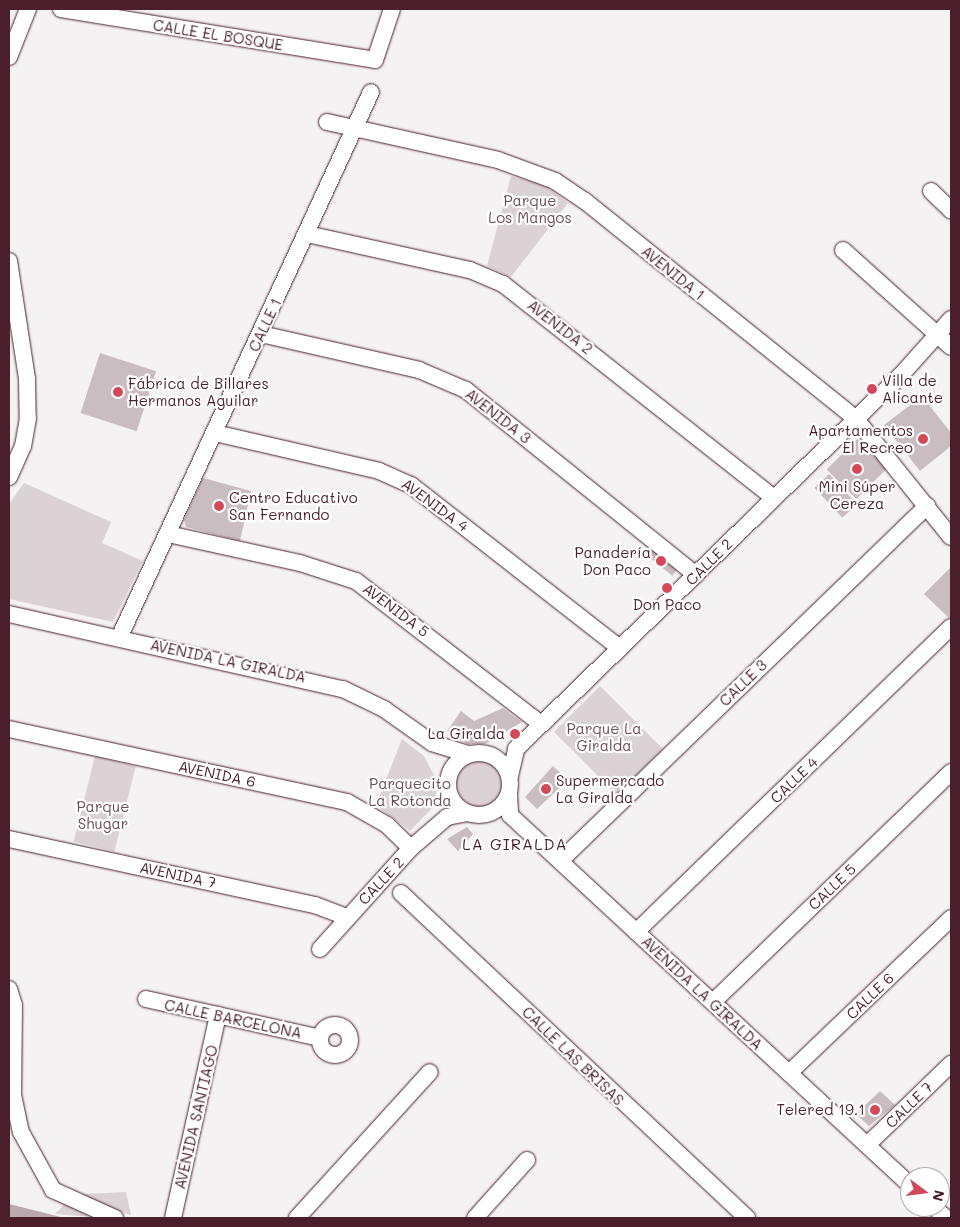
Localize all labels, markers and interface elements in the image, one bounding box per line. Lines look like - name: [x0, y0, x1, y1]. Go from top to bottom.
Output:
- street label: CALLE EL BOSQUE: [152, 16, 284, 54]
- park label: Parque Los Mangos: [488, 191, 572, 226]
- street label: AVENIDA 1: [638, 242, 708, 304]
- street label: CALLE 1: [245, 295, 285, 355]
- street label: AVENIDA 2: [524, 296, 596, 358]
- place label: Villa de Alicante: [882, 371, 943, 406]
- place label: Fábrica de Billares Hermanos Aguilar: [128, 374, 269, 409]
- marker: Villa de Alicante: [866, 383, 878, 395]
- street label: AVENIDA 3: [462, 385, 534, 447]
- marker: Fábrica de Billares Hermanos Aguilar: [112, 386, 124, 398]
- place label: Apartamentos El Recreo: [808, 421, 913, 456]
- marker: Apartamentos El Recreo: [917, 433, 929, 445]
- marker: Mini Súper Cereza: [851, 463, 863, 475]
- street label: AVENIDA 4: [398, 475, 472, 535]
- place label: Mini Súper Cereza: [819, 477, 895, 512]
- place label: Centro Educativo San Fernando: [229, 488, 358, 523]
- marker: Centro Educativo San Fernando: [213, 500, 225, 512]
- street label: CALLE 2: [682, 535, 736, 589]
- place label: Panadería Don Paco: [574, 543, 651, 578]
- marker: Panadería Don Paco: [655, 555, 667, 567]
- street label: AVENIDA 5: [359, 579, 433, 641]
- marker: Don Paco: [661, 582, 673, 594]
- place label: Don Paco: [633, 596, 701, 614]
- street label: AVENIDA LA GIRALDA: [148, 636, 308, 686]
- street label: CALLE 3: [716, 656, 770, 710]
- park label: Parque La Giralda: [566, 719, 642, 754]
- place label: La Giralda: [428, 725, 505, 743]
- marker: La Giralda: [509, 728, 521, 740]
- street label: CALLE 4: [767, 753, 821, 807]
- street label: AVENIDA 6: [177, 757, 257, 791]
- place label: Supermercado La Giralda: [556, 771, 664, 806]
- park label: Parquecito La Rotonda: [368, 774, 452, 809]
- marker: Supermercado La Giralda: [540, 783, 552, 795]
- park label: Parque Shugar: [76, 797, 130, 832]
- district label: LA GIRALDA: [461, 834, 569, 854]
- street label: CALLE 2: [354, 853, 408, 909]
- street label: AVENIDA 7: [138, 858, 218, 892]
- street label: CALLE 5: [805, 860, 859, 914]
- street label: AVENIDA LA GIRALDA: [638, 932, 766, 1054]
- street label: CALLE 6: [842, 969, 898, 1023]
- street label: CALLE BARCELONA: [163, 996, 303, 1042]
- street label: CALLE LAS BRISAS: [518, 1003, 628, 1109]
- street label: AVENIDA SANTIAGO: [171, 1043, 221, 1191]
- street label: CALLE 7: [882, 1078, 936, 1132]
- place label: Telered 19.1: [776, 1101, 865, 1119]
- marker: Telered 19.1: [869, 1104, 881, 1116]
- north arrow: [900, 1167, 950, 1217]
- text: N: [928, 1188, 950, 1203]

